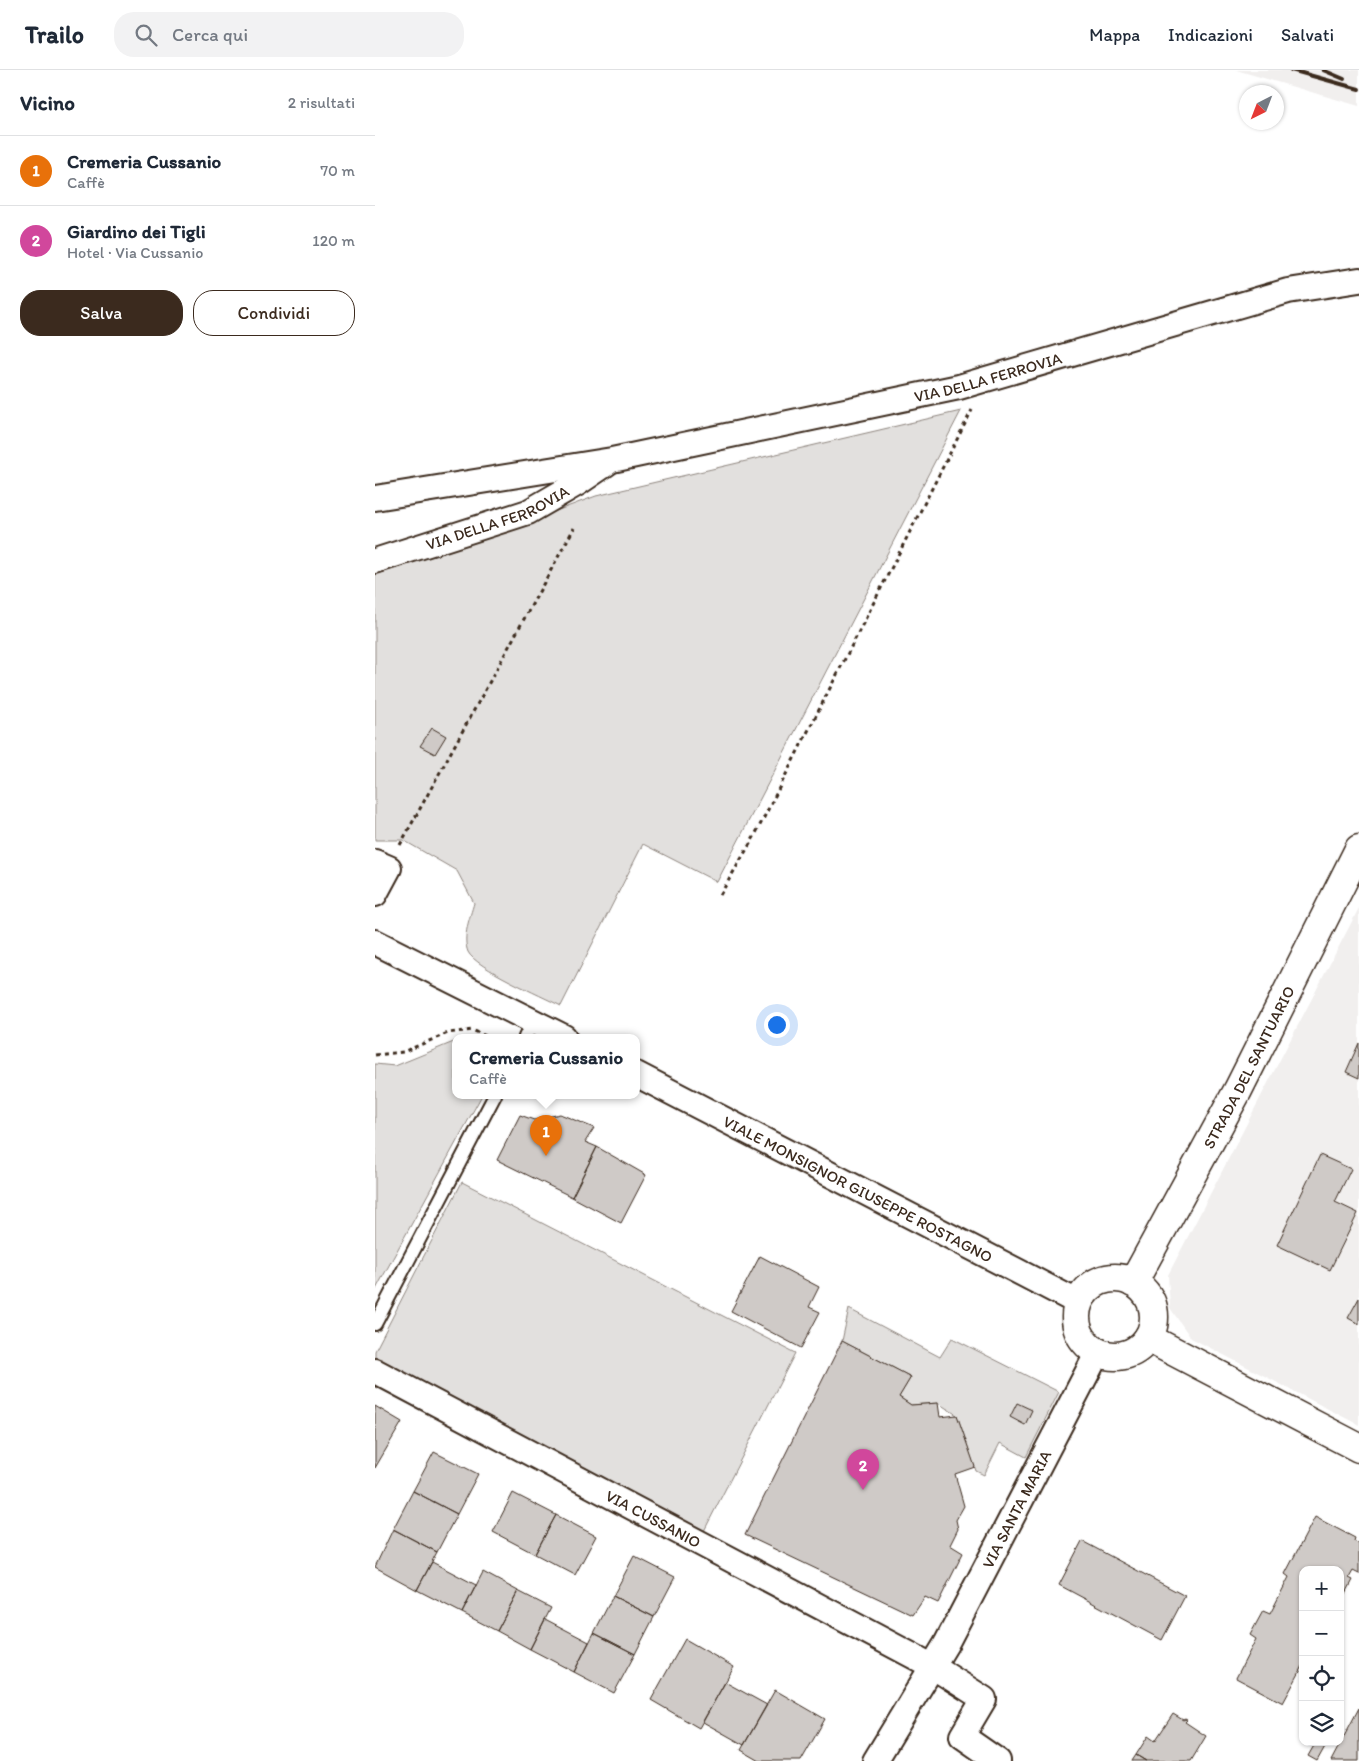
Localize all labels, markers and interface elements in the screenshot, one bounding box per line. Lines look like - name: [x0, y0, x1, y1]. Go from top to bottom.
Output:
- search box: [114, 12, 464, 57]
- text: Trailo: [25, 20, 84, 49]
- icon: search: [132, 21, 160, 49]
- text: Cerca qui: [172, 23, 248, 46]
- text: Mappa: [1089, 24, 1140, 46]
- text: Indicazioni: [1168, 24, 1253, 46]
- text: Salvati: [1281, 24, 1334, 46]
- north arrow: [1239, 85, 1284, 130]
- text: Vicino: [20, 90, 75, 115]
- text: 2 risultati: [288, 93, 355, 112]
- text: Cremeria Cussanio: [67, 150, 221, 173]
- text: 1: [32, 161, 40, 180]
- text: 70 m: [320, 161, 355, 180]
- text: Caffè: [67, 173, 105, 192]
- text: Giardino dei Tigli: [67, 220, 206, 243]
- text: 2: [32, 231, 40, 250]
- text: 120 m: [312, 231, 355, 250]
- text: Hotel · Via Cussanio: [67, 243, 203, 262]
- button: Salva: [20, 290, 183, 336]
- button: Condividi: [193, 290, 355, 336]
- street label: VIA DELLA FERROVIA: [912, 348, 1064, 406]
- street label: VIA DELLA FERROVIA: [423, 481, 572, 554]
- street label: STRADA DEL SANTUARIO: [1199, 983, 1298, 1152]
- your location: [764, 1012, 790, 1038]
- popup: [452, 1034, 640, 1099]
- text: Cremeria Cussanio: [469, 1046, 623, 1069]
- text: Caffè: [469, 1069, 507, 1088]
- street label: VIALE MONSIGNOR GIUSEPPE ROSTAGNO: [720, 1111, 996, 1266]
- pin: 1: [530, 1115, 562, 1156]
- street label: VIA SANTA MARIA: [978, 1447, 1055, 1571]
- pin: 2: [847, 1449, 879, 1490]
- street label: VIA CUSSANIO: [603, 1485, 704, 1551]
- map controls: [1299, 1566, 1344, 1746]
- button: +: [1299, 1566, 1344, 1611]
- button: −: [1299, 1611, 1344, 1656]
- button: locate: [1299, 1656, 1344, 1701]
- button: layers: [1299, 1701, 1344, 1746]

